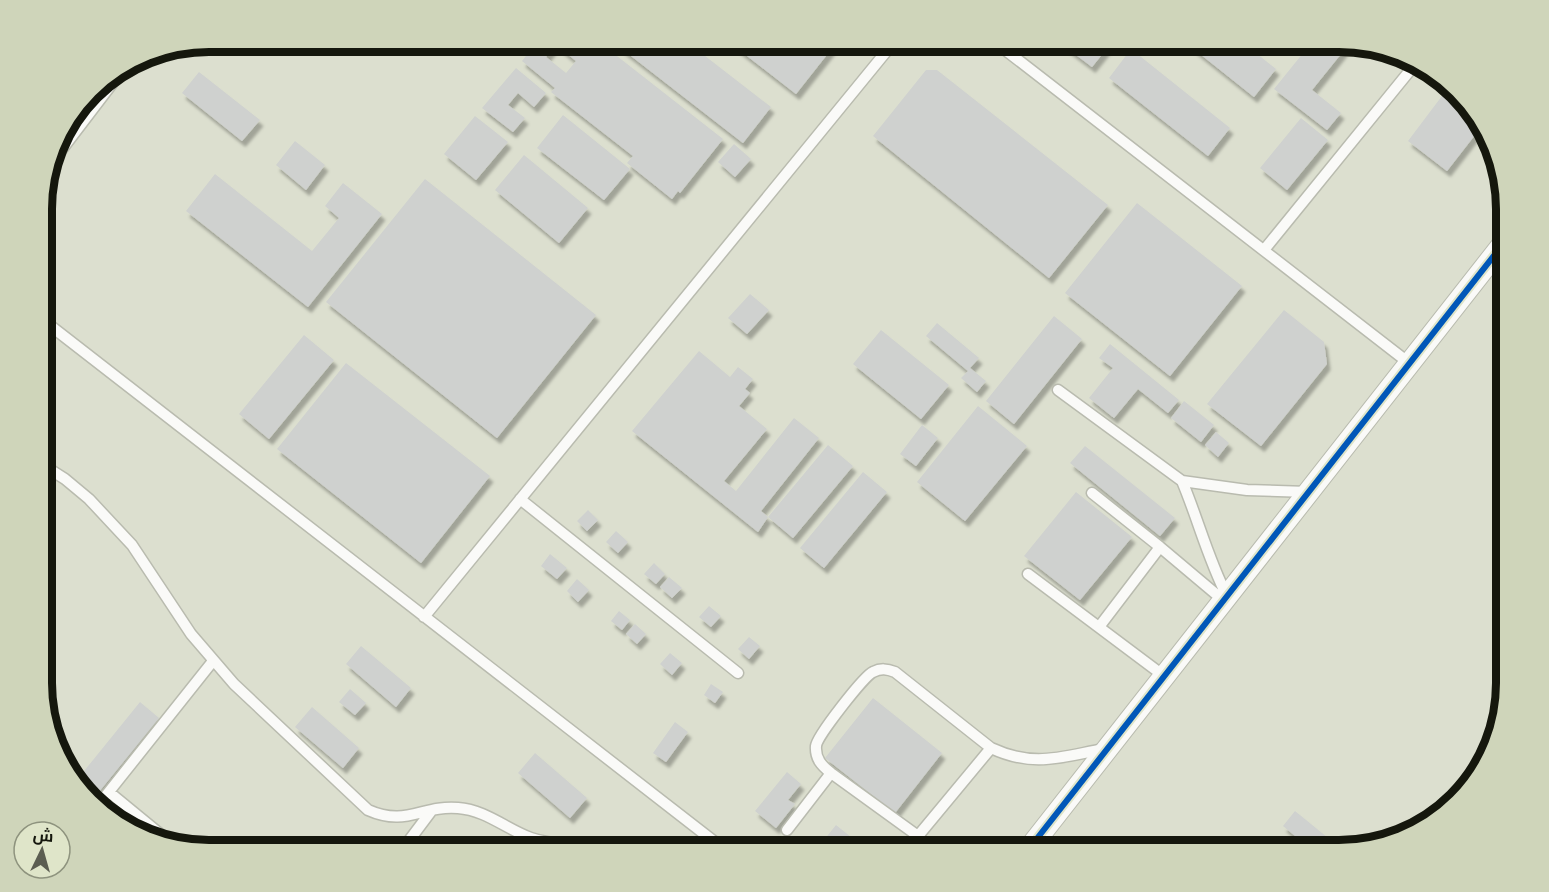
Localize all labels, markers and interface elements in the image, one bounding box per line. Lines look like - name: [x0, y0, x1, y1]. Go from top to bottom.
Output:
- north arrow: [12, 820, 72, 880]
- text: ش: [32, 824, 54, 846]

